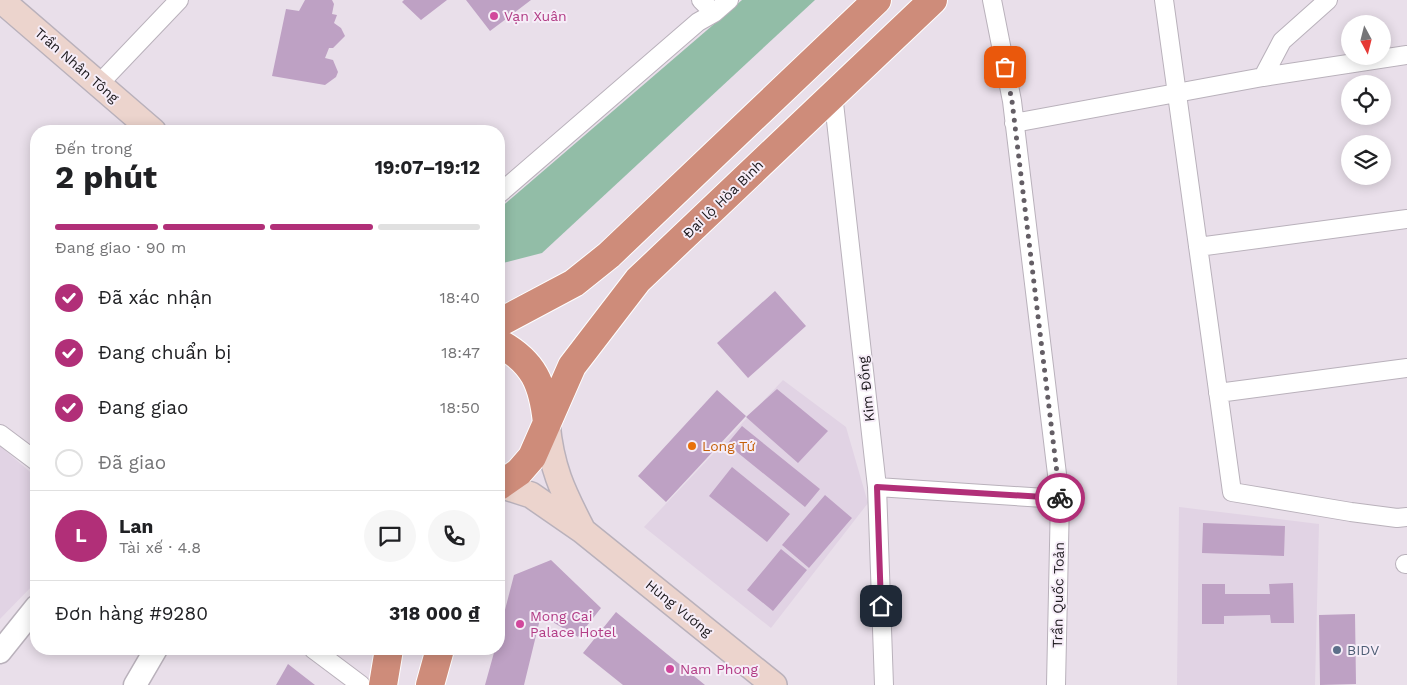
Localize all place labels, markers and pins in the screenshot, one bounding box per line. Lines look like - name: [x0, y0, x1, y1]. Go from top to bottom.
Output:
- place label: Vạn Xuân: [504, 8, 567, 24]
- marker: Vạn Xuân: [488, 10, 500, 22]
- pin: [984, 46, 1026, 88]
- place label: Long Tứ: [702, 438, 756, 454]
- marker: Long Tứ: [686, 440, 698, 452]
- pin: [860, 585, 902, 627]
- place label: Mong Cai Palace Hotel: [530, 608, 617, 640]
- marker: Mong Cai Palace Hotel: [514, 618, 526, 630]
- place label: BIDV: [1347, 642, 1379, 658]
- marker: BIDV: [1331, 644, 1343, 656]
- place label: Nam Phong: [680, 661, 759, 677]
- marker: Nam Phong: [664, 663, 676, 675]

